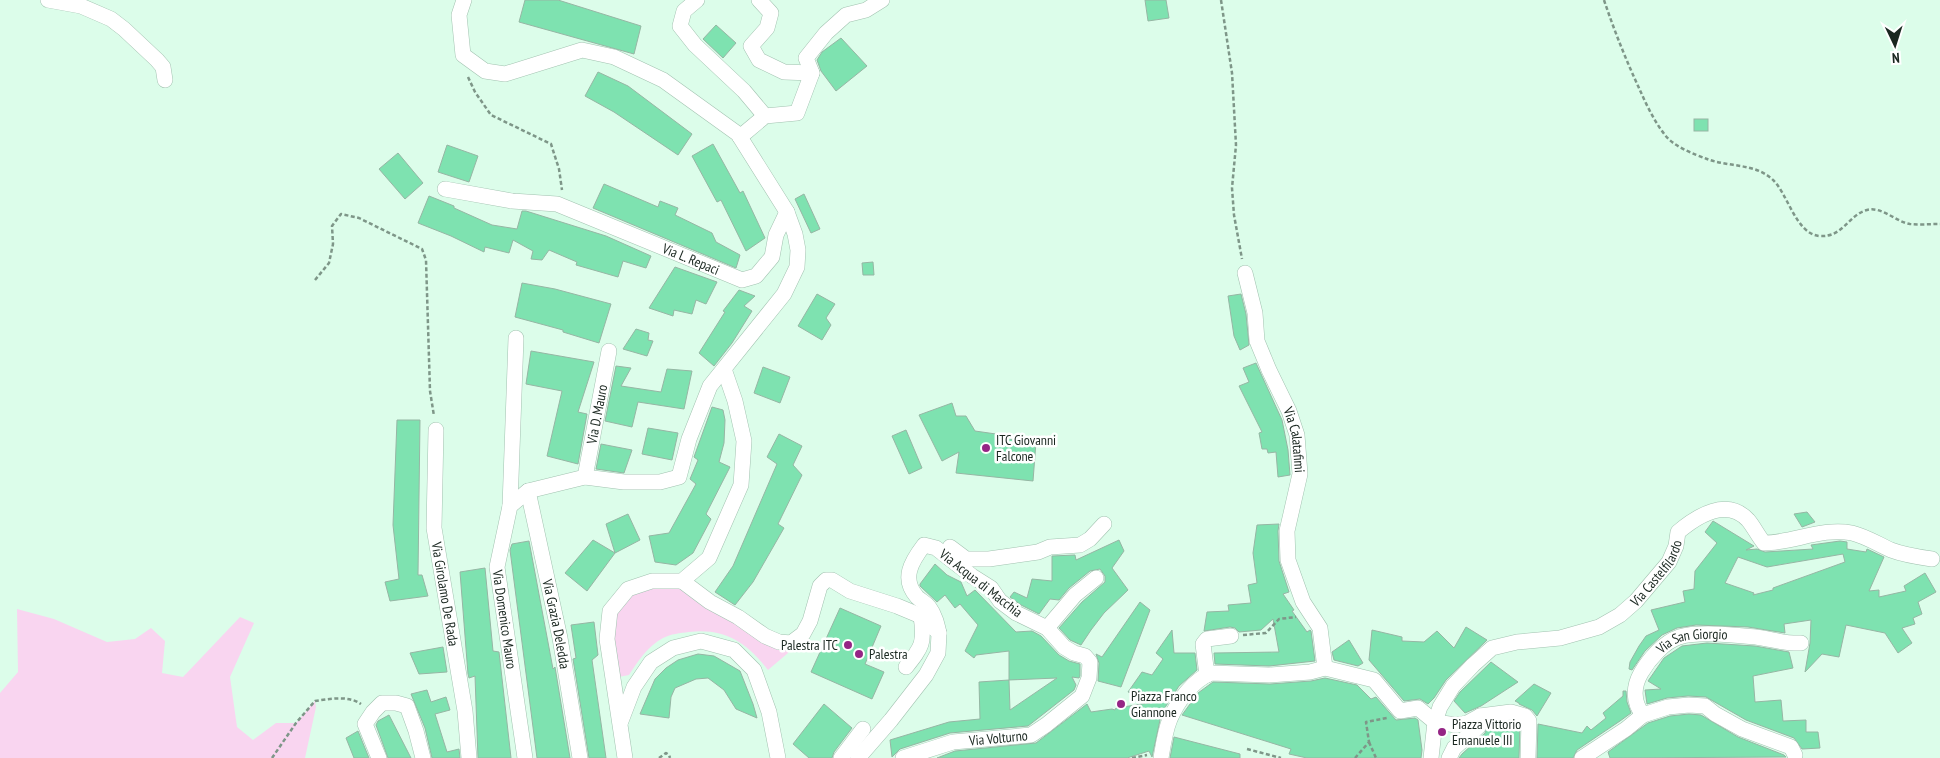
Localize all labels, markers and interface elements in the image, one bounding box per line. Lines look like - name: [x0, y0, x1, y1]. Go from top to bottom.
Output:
- north arrow: [1870, 20, 1920, 70]
- text: N: [1892, 49, 1900, 67]
- street label: Via L. Repaci: [659, 239, 722, 279]
- street label: Via D. Mauro: [582, 383, 611, 446]
- street label: Via Calatafimi: [1279, 403, 1309, 473]
- place label: ITC Giovanni Falcone: [996, 431, 1056, 465]
- marker: ITC Giovanni Falcone: [980, 442, 992, 454]
- street label: Via Castelfilardo: [1626, 539, 1686, 611]
- street label: Via Girolamo De Rada: [427, 540, 463, 647]
- street label: Via Acqua di Macchia: [935, 544, 1026, 621]
- street label: Via Domenico Mauro: [488, 568, 521, 670]
- street label: Via Grazia Deledda: [538, 576, 574, 670]
- street label: Via San Giorgio: [1652, 625, 1728, 658]
- place label: Palestra ITC: [781, 636, 839, 654]
- marker: Palestra ITC: [842, 639, 854, 651]
- place label: Palestra: [869, 645, 908, 663]
- marker: Palestra: [853, 648, 865, 660]
- place label: Piazza Franco Giannone: [1131, 687, 1197, 721]
- marker: Piazza Franco Giannone: [1115, 698, 1127, 710]
- place label: Piazza Vittorio Emanuele III: [1452, 715, 1521, 749]
- street label: Via Volturno: [967, 726, 1028, 750]
- marker: Piazza Vittorio Emanuele III: [1436, 726, 1448, 738]

